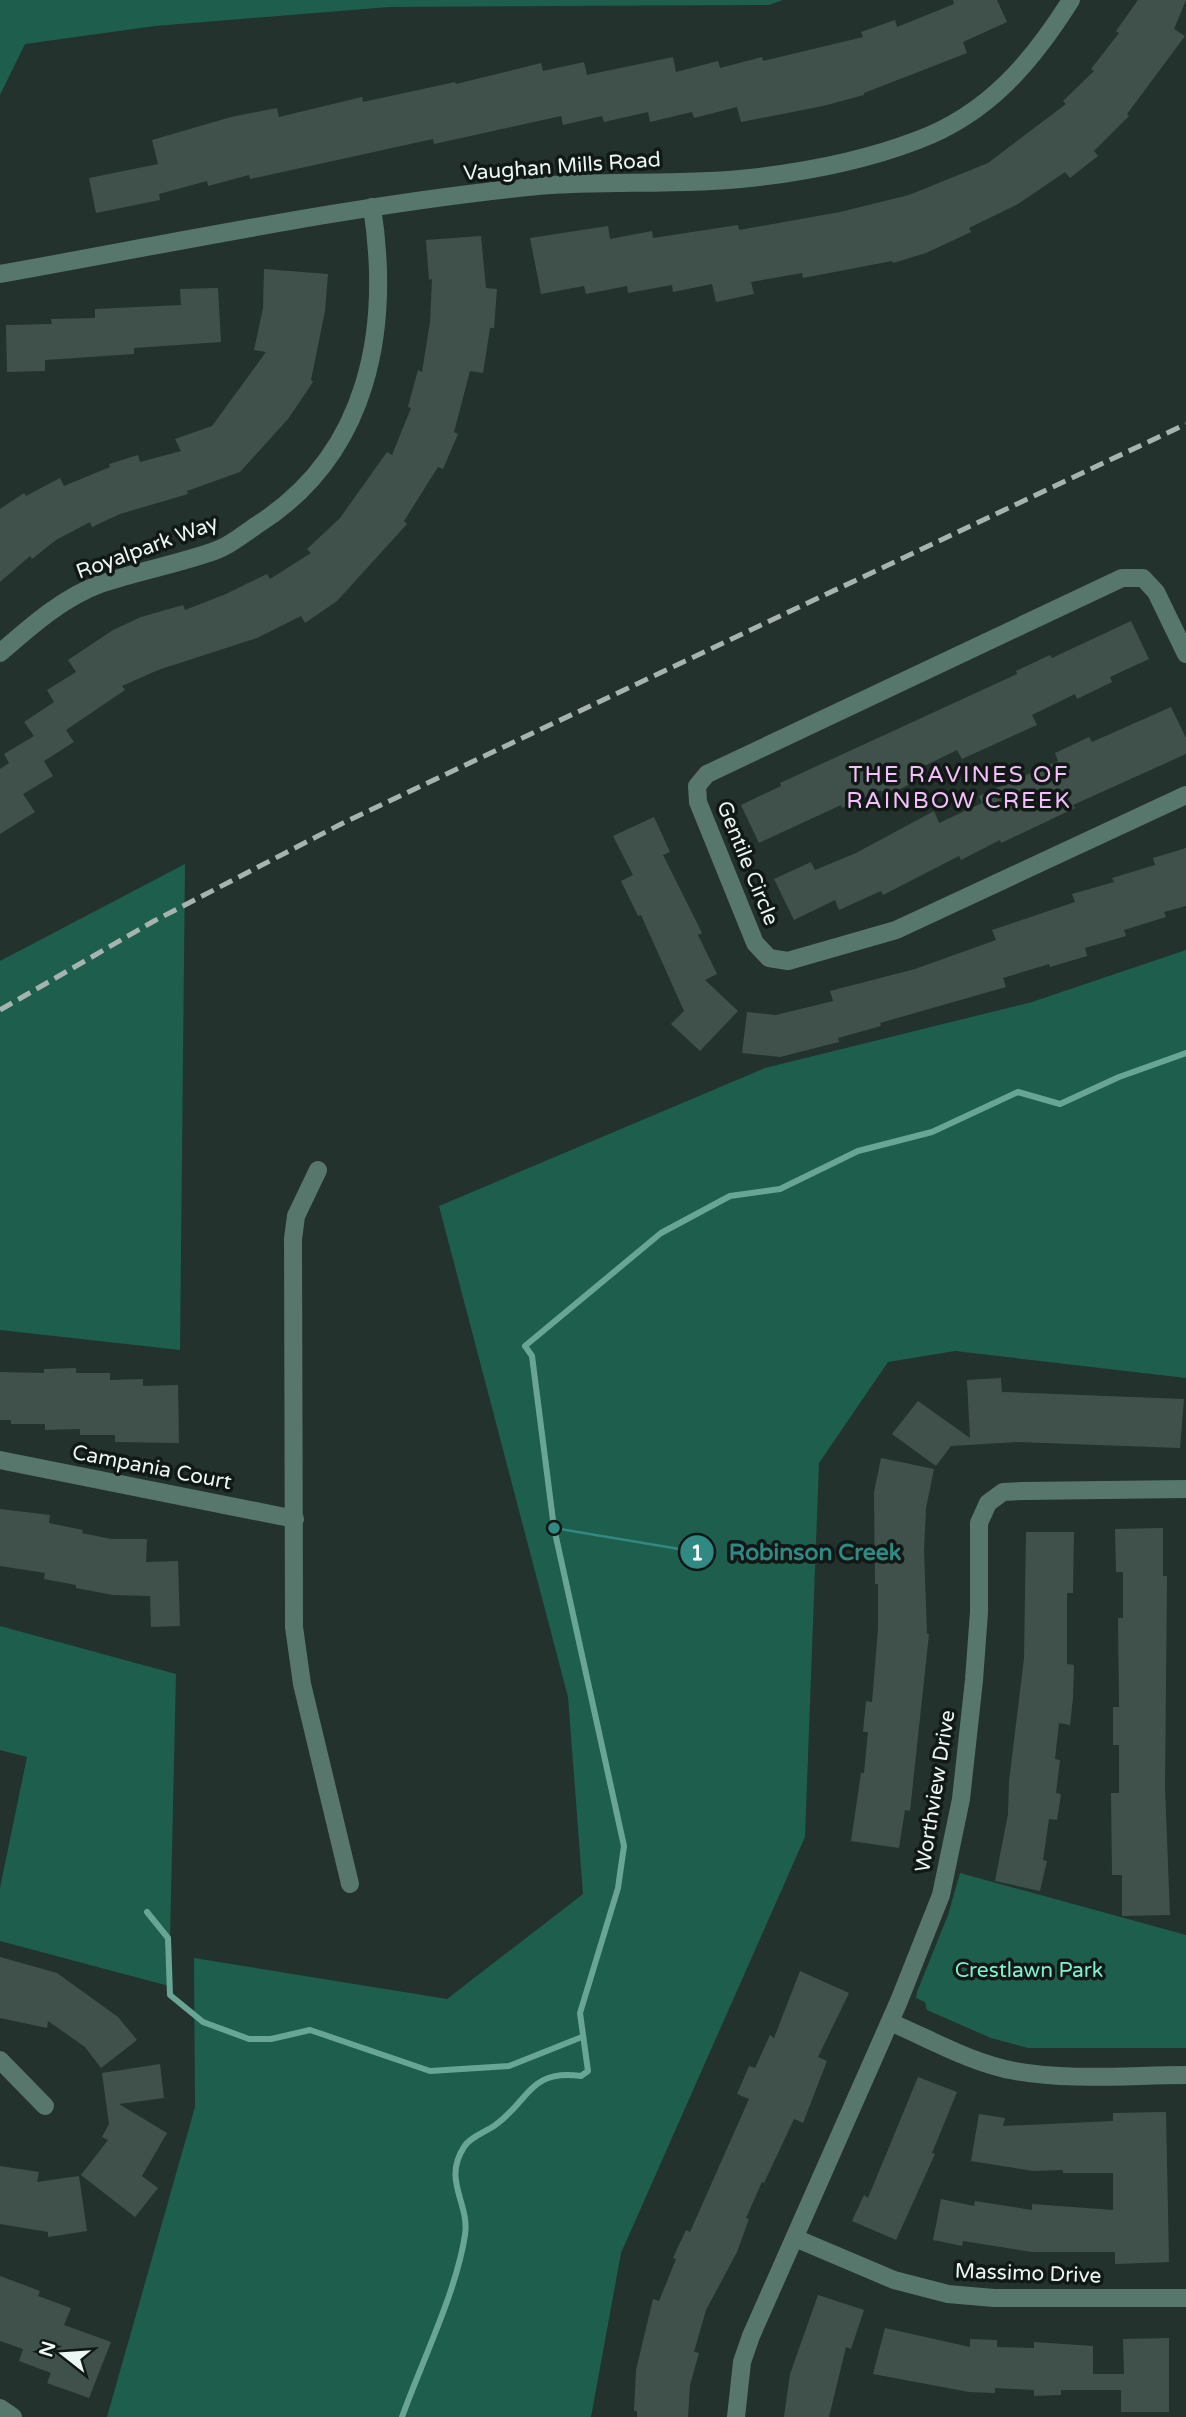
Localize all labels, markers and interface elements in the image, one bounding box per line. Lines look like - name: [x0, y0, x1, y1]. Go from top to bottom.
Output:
- street label: Vaughan Mills Road: [462, 147, 662, 186]
- street label: Royalpark Way: [73, 510, 221, 585]
- district label: THE RAVINES OF RAINBOW CREEK: [846, 761, 1072, 815]
- street label: Gentile Circle: [711, 797, 784, 929]
- street label: Campania Court: [70, 1440, 234, 1495]
- callout: Robinson Creek: [679, 1530, 915, 1574]
- text: Robinson Creek: [729, 1539, 902, 1567]
- text: 1: [690, 1541, 704, 1566]
- street label: Worthview Drive: [910, 1708, 961, 1874]
- park label: Crestlawn Park: [955, 1958, 1103, 1983]
- street label: Massimo Drive: [954, 2258, 1102, 2289]
- north arrow: [28, 2319, 98, 2389]
- text: N: [35, 2339, 60, 2360]

